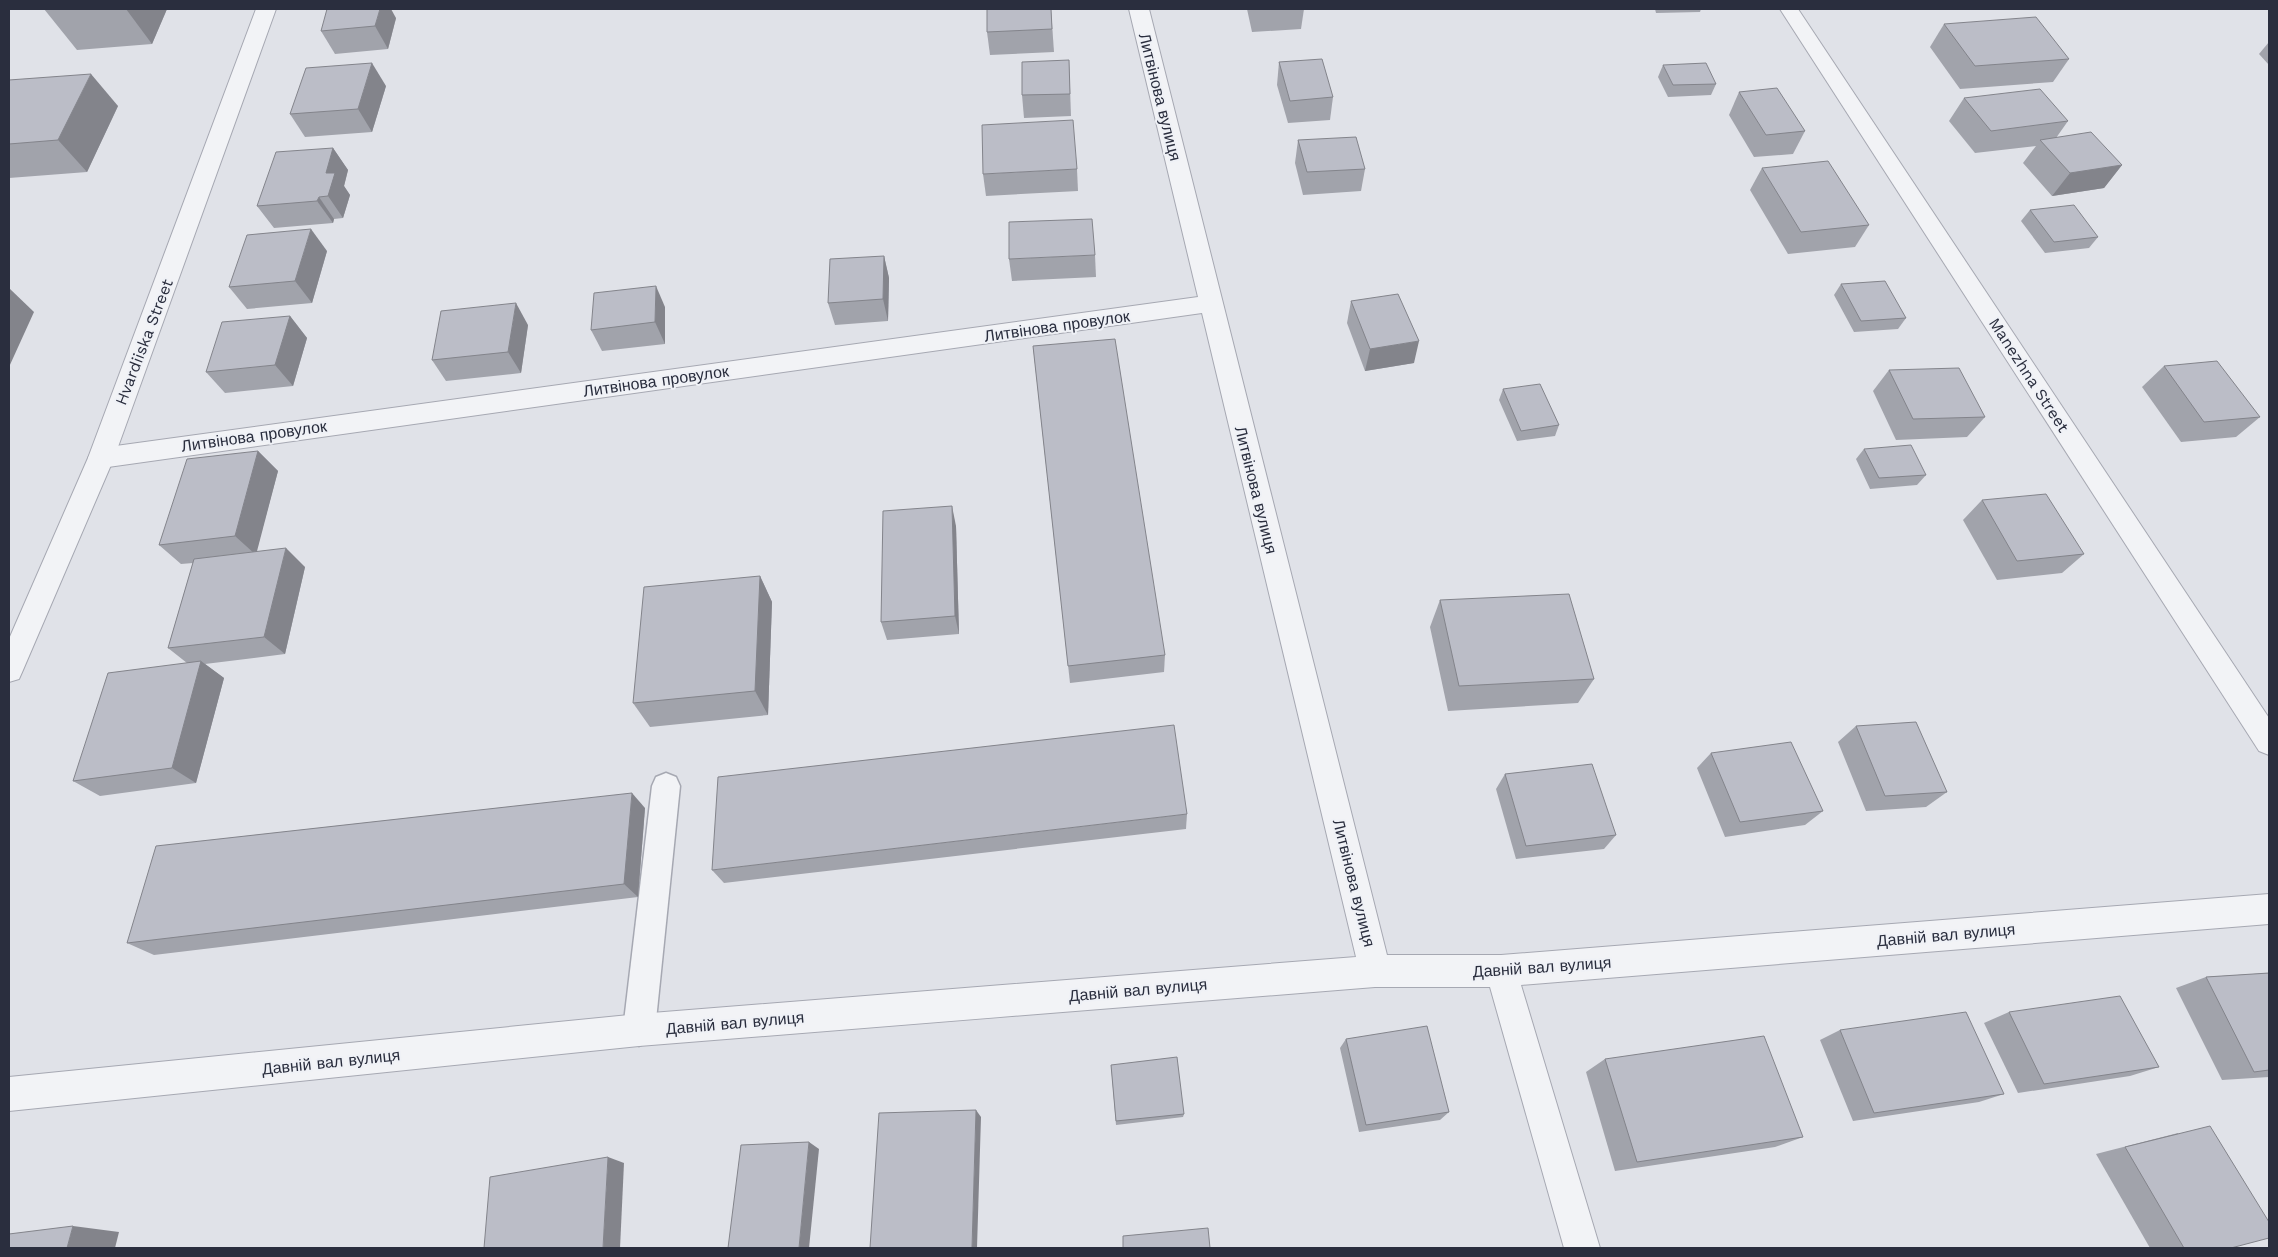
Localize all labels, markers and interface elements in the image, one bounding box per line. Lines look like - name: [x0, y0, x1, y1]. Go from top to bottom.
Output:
- street label: Литвінова вулиця: [1135, 31, 1185, 163]
- street label: Hvardiiska Street: [111, 276, 177, 408]
- street label: Литвінова провулок: [983, 306, 1132, 346]
- street label: Manezhna Street: [1985, 314, 2073, 436]
- street label: Литвінова провулок: [582, 361, 731, 401]
- street label: Литвінова провулок: [180, 416, 329, 456]
- street label: Литвінова вулиця: [1231, 424, 1281, 556]
- street label: Литвінова вулиця: [1329, 817, 1379, 949]
- street label: Давній вал вулиця: [1876, 919, 2016, 951]
- street label: Давній вал вулиця: [1472, 953, 1612, 981]
- street label: Давній вал вулиця: [1068, 974, 1208, 1006]
- street label: Давній вал вулиця: [665, 1007, 805, 1039]
- street label: Давній вал вулиця: [261, 1045, 401, 1079]

